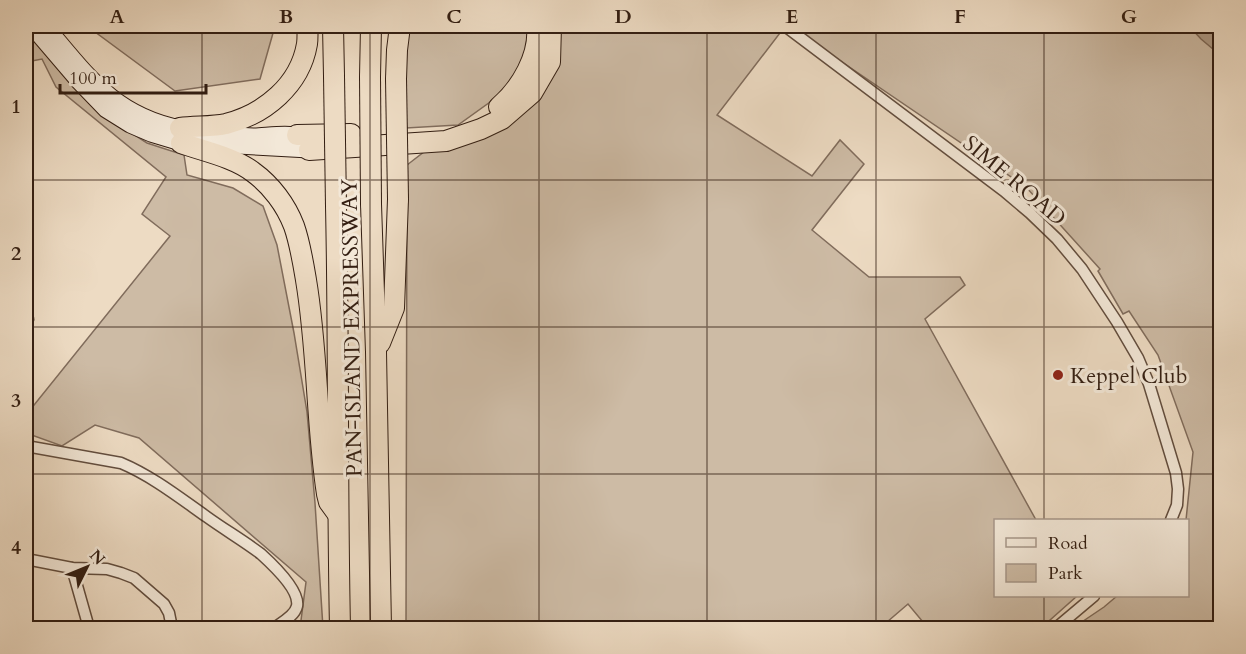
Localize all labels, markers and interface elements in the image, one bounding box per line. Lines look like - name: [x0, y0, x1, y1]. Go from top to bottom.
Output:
- text: A: [109, 3, 125, 30]
- text: B: [279, 3, 293, 30]
- text: C: [446, 3, 462, 30]
- text: D: [614, 3, 632, 30]
- text: E: [786, 3, 798, 30]
- text: F: [954, 3, 966, 30]
- text: G: [1121, 3, 1137, 30]
- scale bar: [60, 57, 206, 95]
- text: 100 m: [69, 66, 117, 91]
- text: 1: [11, 93, 21, 120]
- street label: SIME ROAD: [956, 129, 1072, 233]
- street label: PAN-ISLAND EXPRESSWAY: [334, 178, 370, 477]
- text: 2: [11, 240, 21, 267]
- place label: Keppel Club: [1070, 361, 1188, 391]
- marker: Keppel Club: [1051, 368, 1065, 382]
- text: 3: [11, 387, 21, 414]
- legend: [994, 519, 1189, 597]
- text: Road: [1048, 531, 1088, 556]
- text: 4: [11, 534, 21, 561]
- north arrow: [57, 537, 117, 597]
- text: N: [84, 545, 110, 570]
- text: Park: [1048, 561, 1083, 586]

